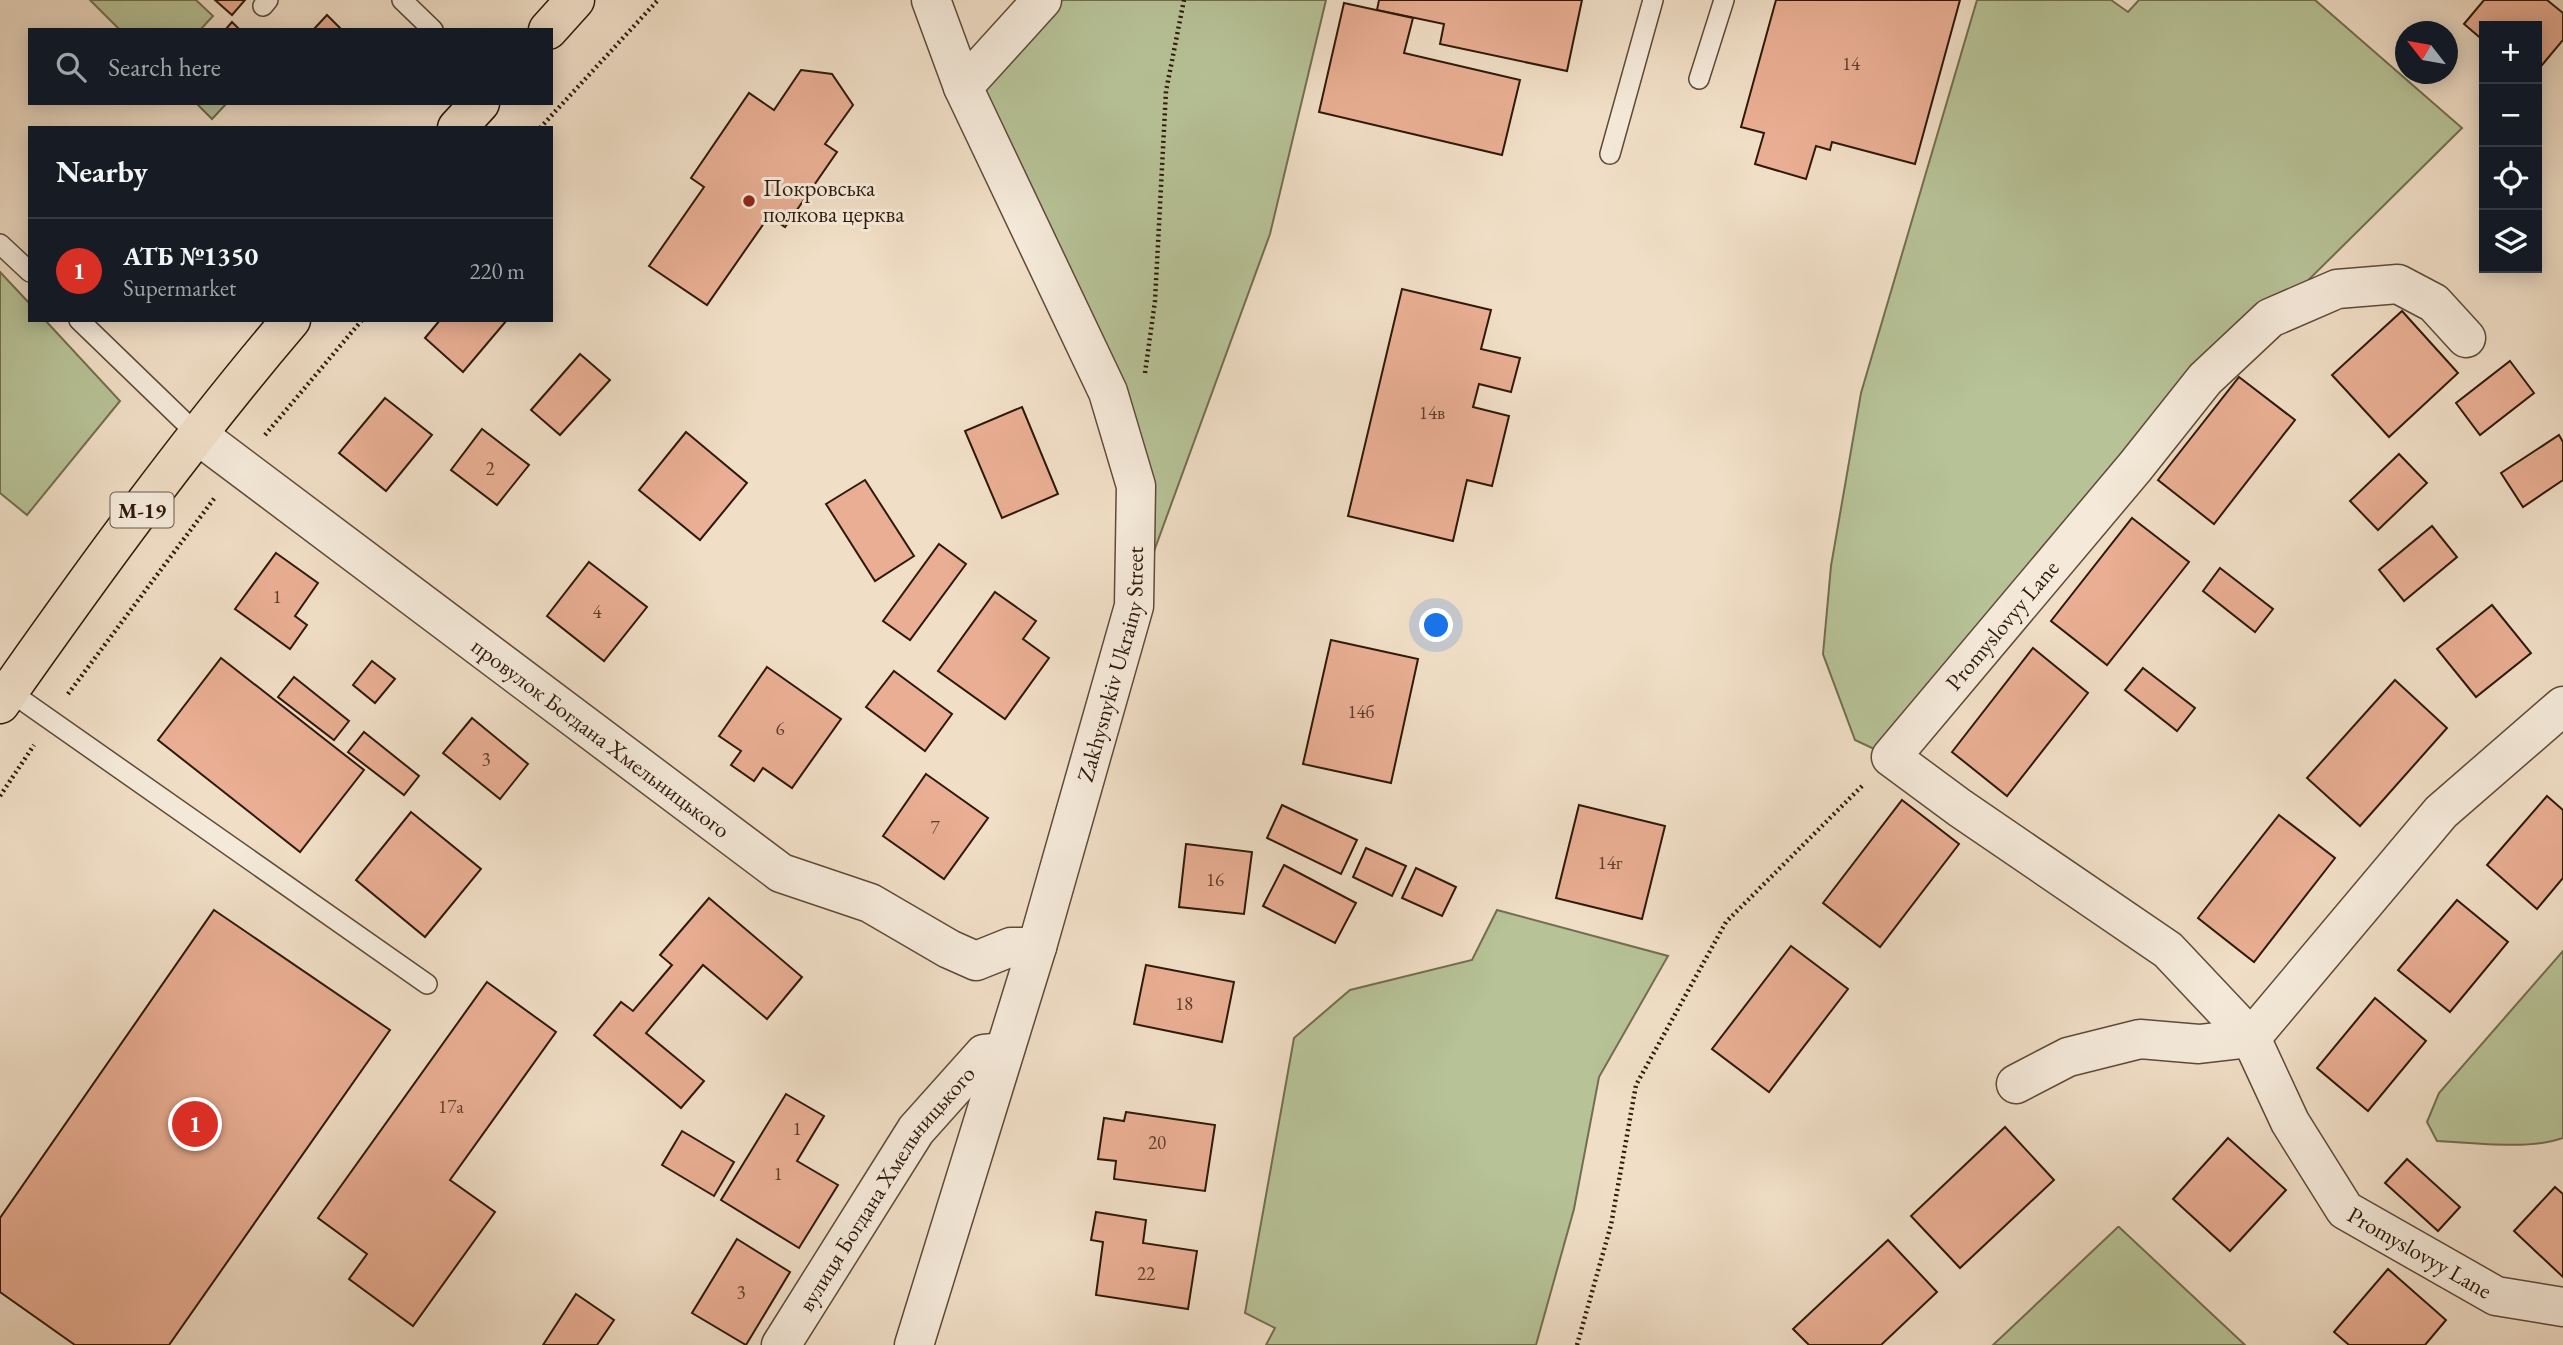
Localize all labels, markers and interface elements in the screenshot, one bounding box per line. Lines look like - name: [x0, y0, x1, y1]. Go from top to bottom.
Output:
- north arrow: [2395, 21, 2458, 84]
- map controls: [2479, 21, 2542, 273]
- button: +: [2479, 21, 2542, 84]
- search box: [28, 28, 553, 105]
- icon: search: [52, 48, 90, 86]
- text: Search here: [108, 50, 221, 84]
- house number: 14: [1842, 51, 1861, 76]
- button: −: [2479, 84, 2542, 147]
- button: locate: [2479, 147, 2542, 210]
- text: Nearby: [56, 152, 148, 191]
- place label: Покровська полкова церква: [763, 173, 905, 229]
- marker: Покровська полкова церква: [741, 193, 757, 209]
- button: layers: [2479, 210, 2542, 273]
- text: АТБ №1350: [123, 239, 258, 273]
- text: 1: [73, 256, 85, 286]
- text: 220 m: [469, 256, 525, 286]
- text: Supermarket: [123, 273, 236, 303]
- house number: 14в: [1419, 400, 1445, 425]
- house number: 2: [485, 456, 495, 481]
- road number: М-19: [110, 492, 174, 528]
- street label: Zakhysnykiv Ukrainy Street: [1070, 545, 1150, 785]
- street label: Promyslovyy Lane: [1939, 554, 2065, 696]
- house number: 1: [272, 584, 282, 609]
- house number: 4: [592, 599, 602, 624]
- your location: [1419, 608, 1453, 642]
- street label: провулок Богдана Хмельницького: [466, 631, 736, 845]
- house number: 14б: [1347, 699, 1375, 724]
- house number: 6: [775, 716, 785, 741]
- house number: 3: [481, 747, 491, 772]
- house number: 7: [930, 815, 940, 840]
- house number: 14г: [1598, 850, 1623, 875]
- house number: 16: [1206, 867, 1224, 892]
- house number: 18: [1175, 991, 1193, 1016]
- street label: вулиця Богдана Хмельницького: [791, 1059, 982, 1317]
- house number: 17а: [438, 1094, 464, 1119]
- pin: 1: [172, 1098, 218, 1150]
- house number: 1: [792, 1116, 802, 1141]
- house number: 20: [1148, 1130, 1166, 1155]
- house number: 1: [773, 1161, 783, 1186]
- street label: Promyslovyy Lane: [2342, 1200, 2497, 1306]
- house number: 22: [1137, 1261, 1155, 1286]
- house number: 3: [736, 1280, 746, 1305]

